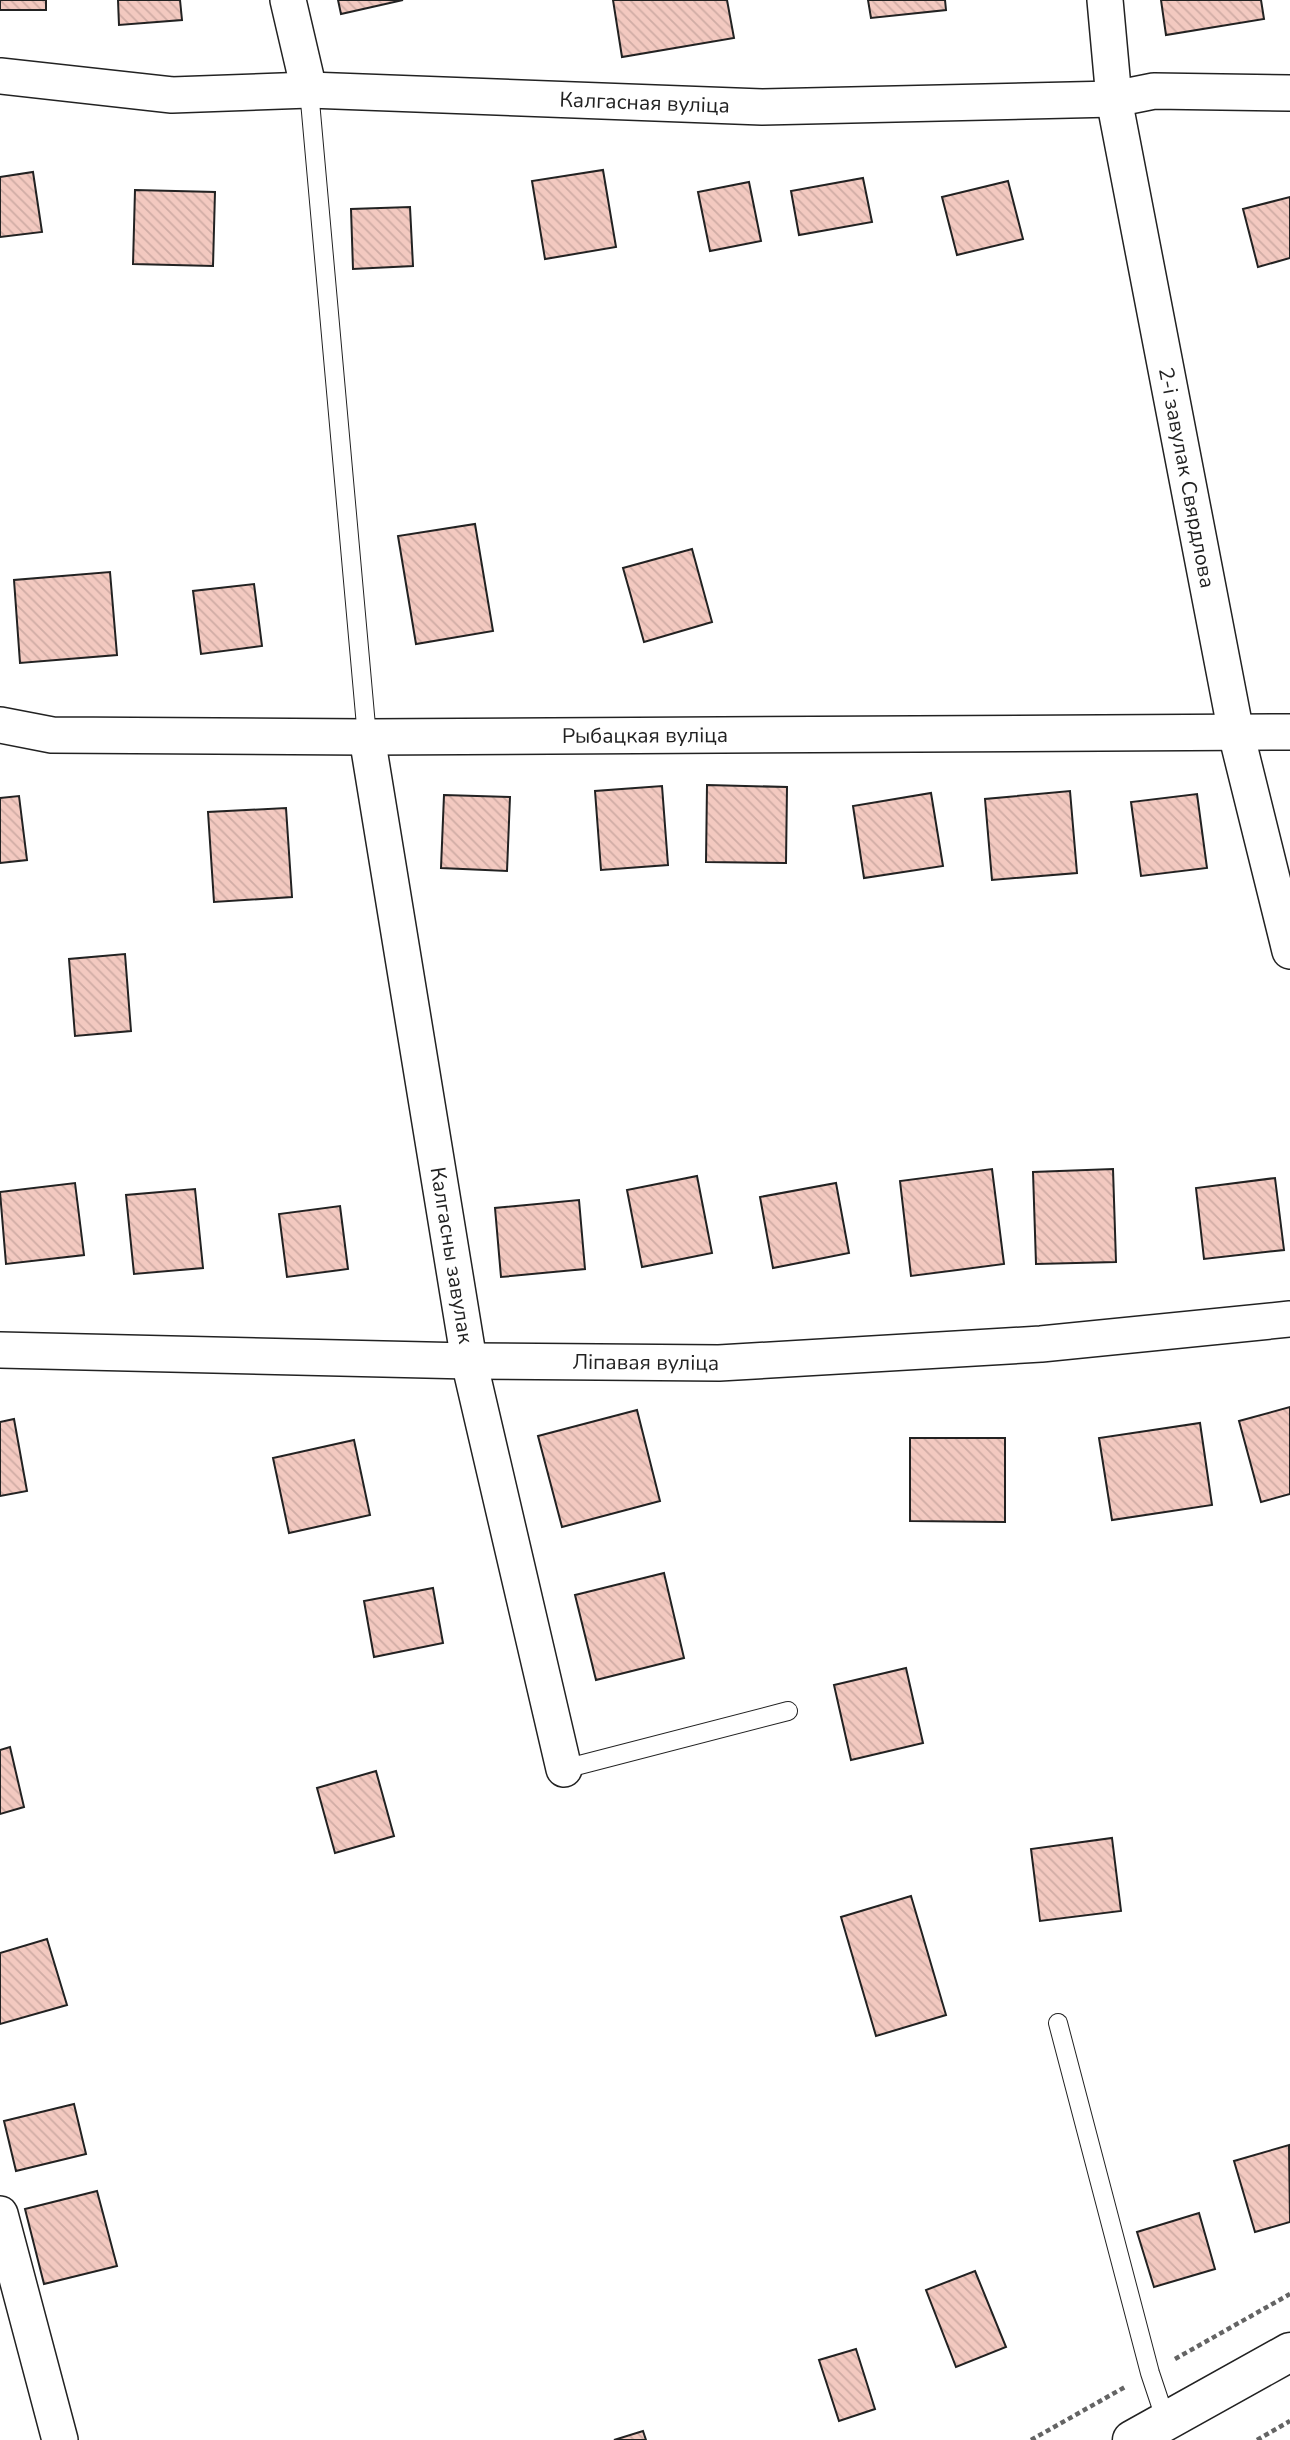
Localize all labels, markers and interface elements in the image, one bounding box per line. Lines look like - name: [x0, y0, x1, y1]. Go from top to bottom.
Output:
- street label: Калгасная вуліца: [559, 85, 730, 120]
- street label: 2-і завулак Свярдлова: [1152, 365, 1222, 590]
- street label: Рыбацкая вуліца: [562, 721, 728, 750]
- street label: Калгасны завулак: [423, 1165, 480, 1346]
- street label: Ліпавая вуліца: [572, 1348, 719, 1377]

